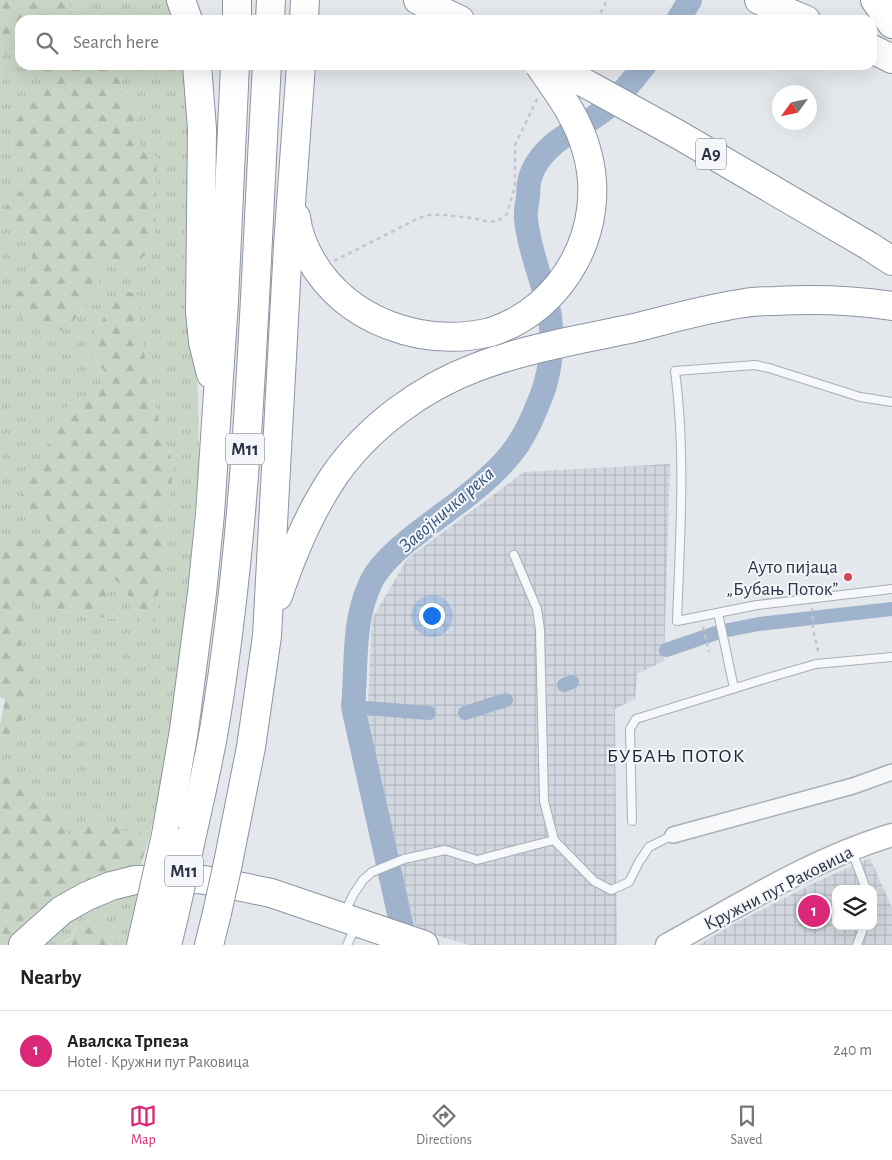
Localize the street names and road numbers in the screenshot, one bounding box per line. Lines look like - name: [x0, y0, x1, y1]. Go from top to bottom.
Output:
- road number: A9: [696, 138, 726, 170]
- road number: M11: [226, 434, 264, 464]
- street label: Кружни пут Раковица: [701, 842, 857, 934]
- road number: M11: [165, 856, 203, 886]

